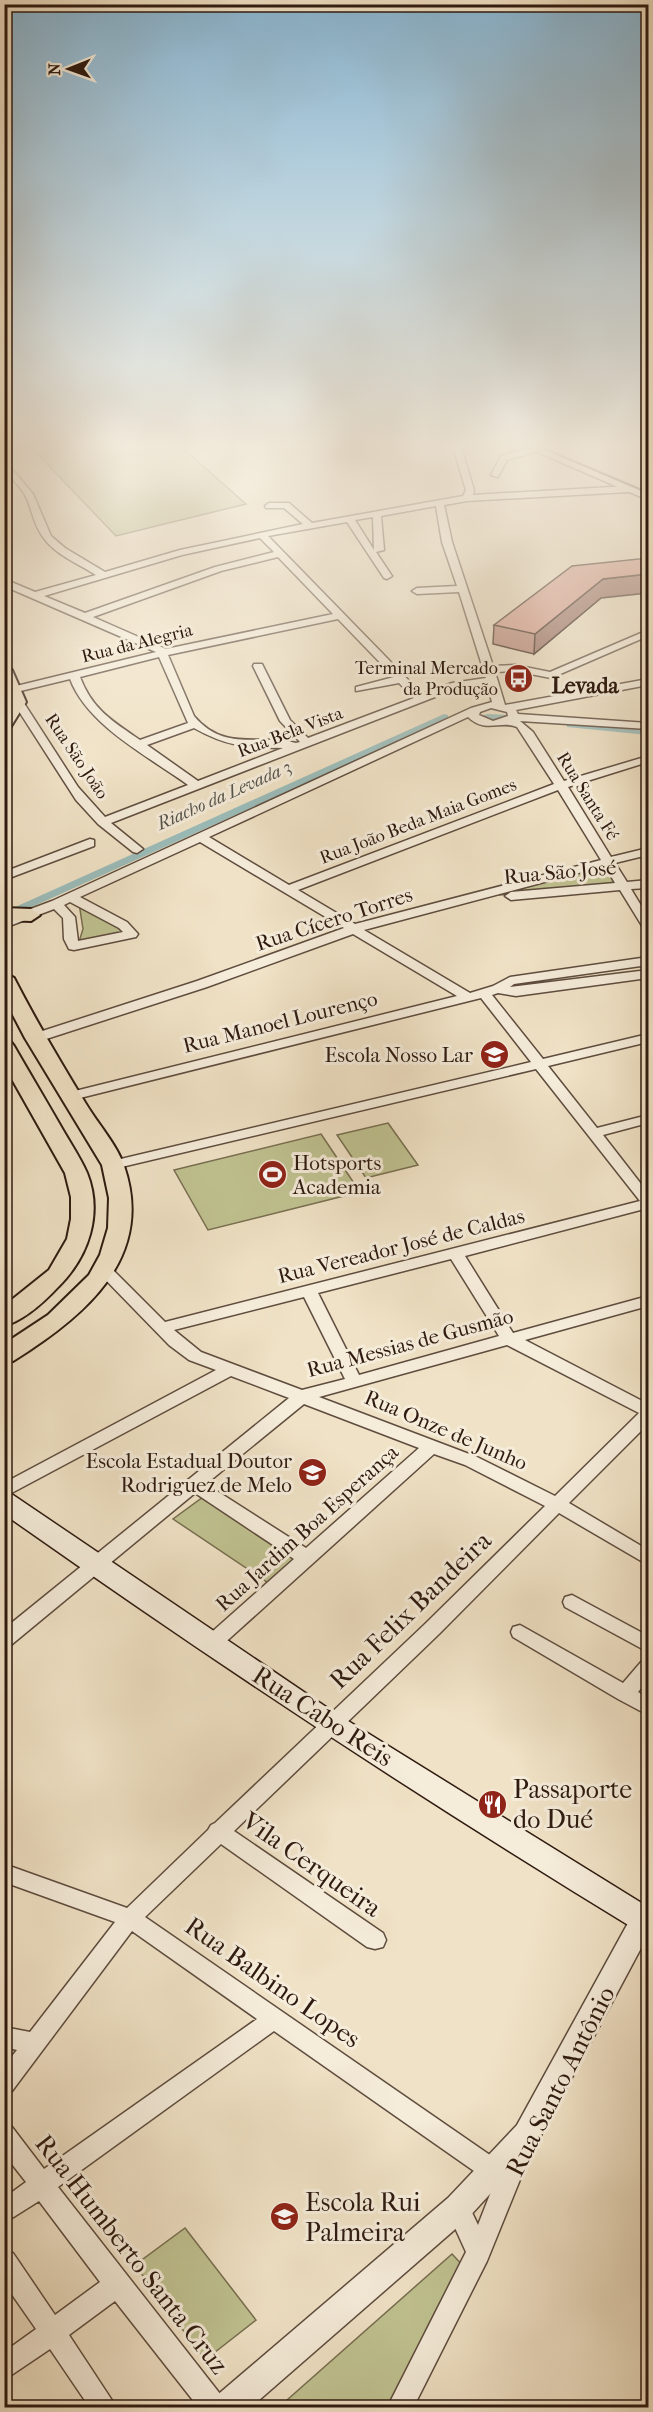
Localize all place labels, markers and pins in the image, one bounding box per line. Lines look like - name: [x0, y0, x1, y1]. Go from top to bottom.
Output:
- place label: Terminal Mercado da Produção: [355, 658, 498, 700]
- bus stop icon: Terminal Mercado da Produção: [503, 662, 535, 694]
- school or university icon: Escola Nosso Lar: [478, 1039, 510, 1071]
- place label: Escola Nosso Lar: [324, 1043, 473, 1067]
- place label: Hotsports Academia: [292, 1151, 382, 1199]
- sports icon: Hotsports Academia: [256, 1159, 288, 1191]
- place label: Escola Estadual Doutor Rodriguez de Melo: [85, 1449, 292, 1497]
- school or university icon: Escola Estadual Doutor Rodriguez de Melo: [297, 1457, 329, 1489]
- place label: Passaporte do Dué: [513, 1774, 632, 1835]
- restaurant icon: Passaporte do Dué: [476, 1788, 508, 1820]
- place label: Escola Rui Palmeira: [305, 2187, 421, 2248]
- school or university icon: Escola Rui Palmeira: [268, 2201, 300, 2233]

